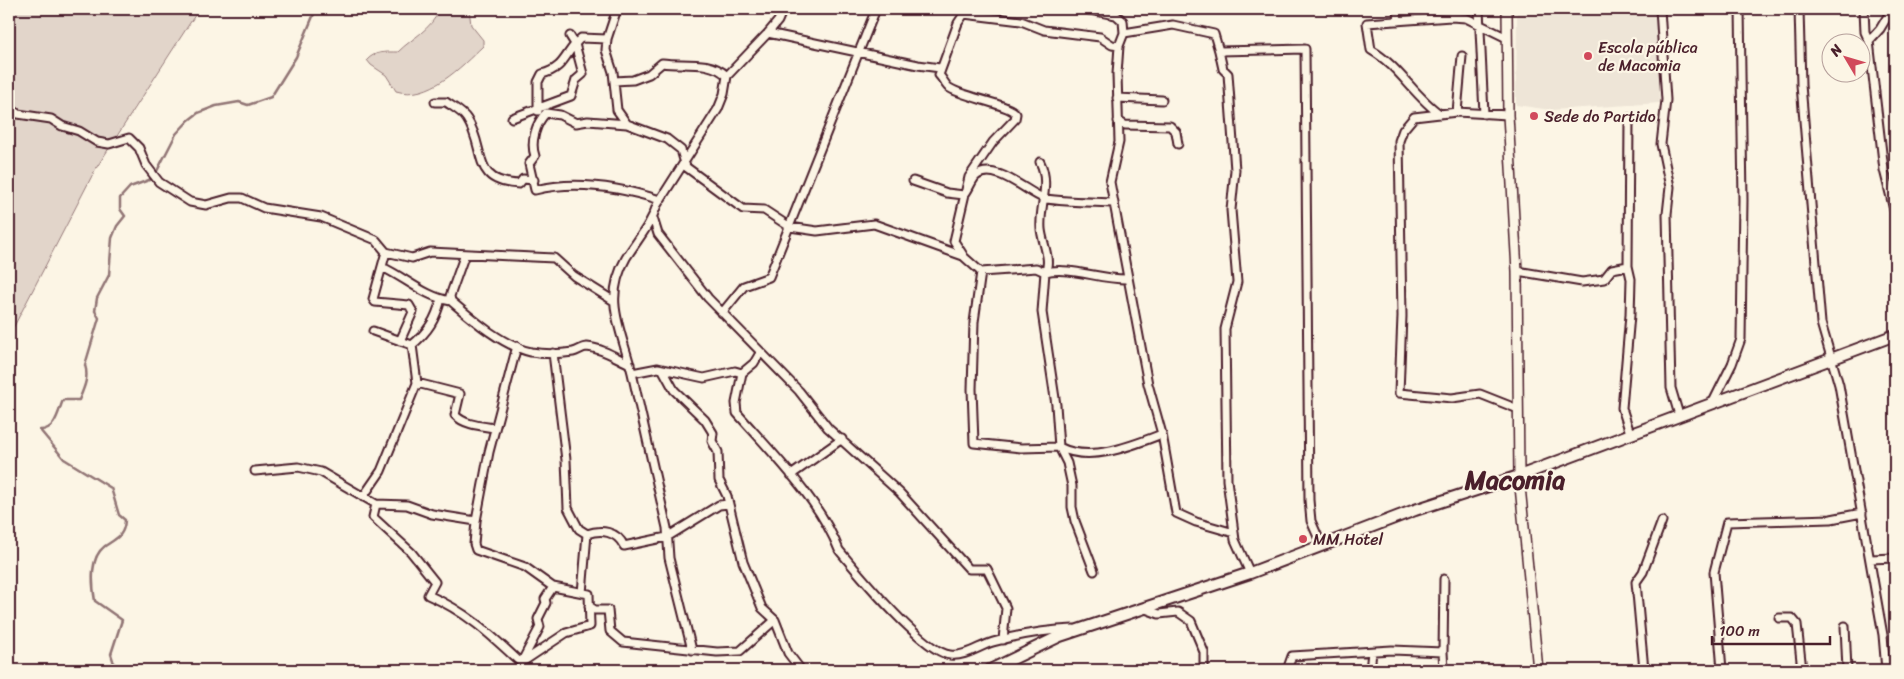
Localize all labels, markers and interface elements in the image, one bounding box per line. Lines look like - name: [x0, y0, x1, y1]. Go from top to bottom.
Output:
- north arrow: [1822, 32, 1872, 82]
- place label: Escola pública de Macomia: [1598, 33, 1698, 80]
- text: N: [1823, 39, 1849, 63]
- marker: Escola pública de Macomia: [1582, 50, 1594, 62]
- place label: Sede do Partido: [1544, 102, 1656, 131]
- marker: Sede do Partido: [1528, 110, 1540, 122]
- district label: Macomia: [1464, 457, 1565, 503]
- place label: MM Hotel: [1313, 525, 1384, 554]
- marker: MM Hotel: [1297, 533, 1309, 545]
- scale bar: [1712, 614, 1829, 646]
- text: 100 m: [1719, 618, 1760, 644]

